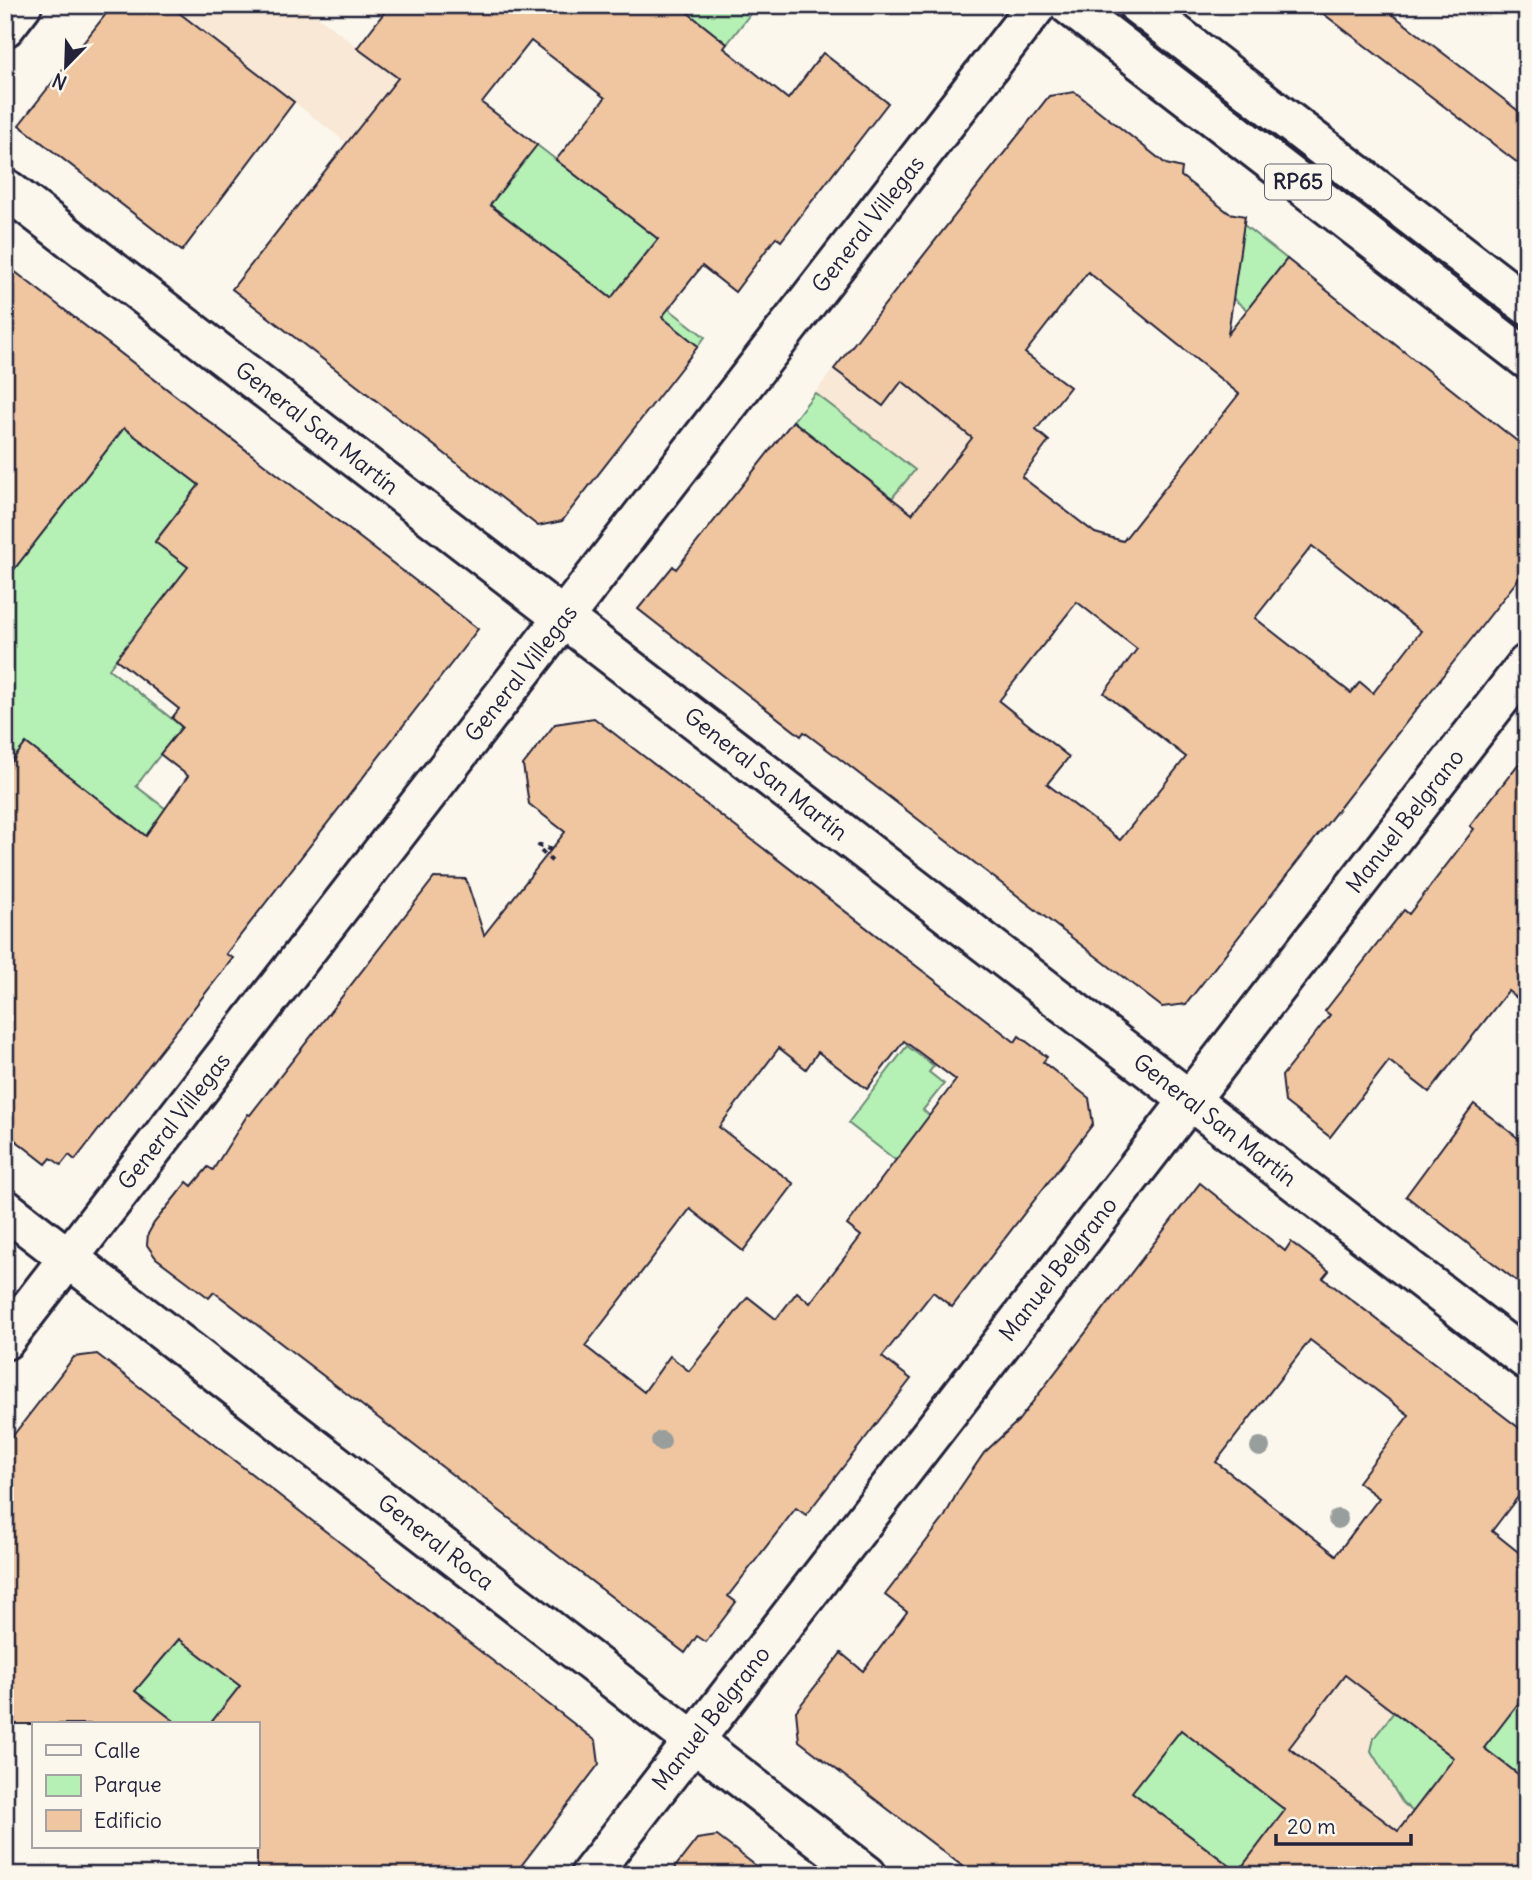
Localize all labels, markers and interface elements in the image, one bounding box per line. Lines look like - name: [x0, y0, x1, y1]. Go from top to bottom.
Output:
- north arrow: [32, 32, 102, 102]
- text: N: [49, 68, 70, 95]
- street label: General Villegas: [805, 149, 930, 298]
- road number: RP65: [1265, 164, 1331, 200]
- street label: General San Martín: [230, 355, 405, 500]
- street label: General Villegas: [458, 598, 583, 747]
- street label: General San Martín: [679, 701, 854, 846]
- street label: Manuel Belgrano: [1339, 743, 1470, 899]
- street label: General Villegas: [111, 1046, 236, 1195]
- street label: General San Martín: [1128, 1047, 1303, 1192]
- street label: Manuel Belgrano: [992, 1191, 1123, 1347]
- street label: General Roca: [372, 1487, 500, 1596]
- street label: Manuel Belgrano: [645, 1640, 776, 1796]
- legend: [32, 1722, 259, 1848]
- text: Calle: [94, 1737, 140, 1764]
- text: Parque: [94, 1771, 162, 1798]
- scale bar: [1276, 1803, 1411, 1847]
- text: Edificio: [94, 1807, 162, 1834]
- text: 20 m: [1287, 1813, 1336, 1840]

